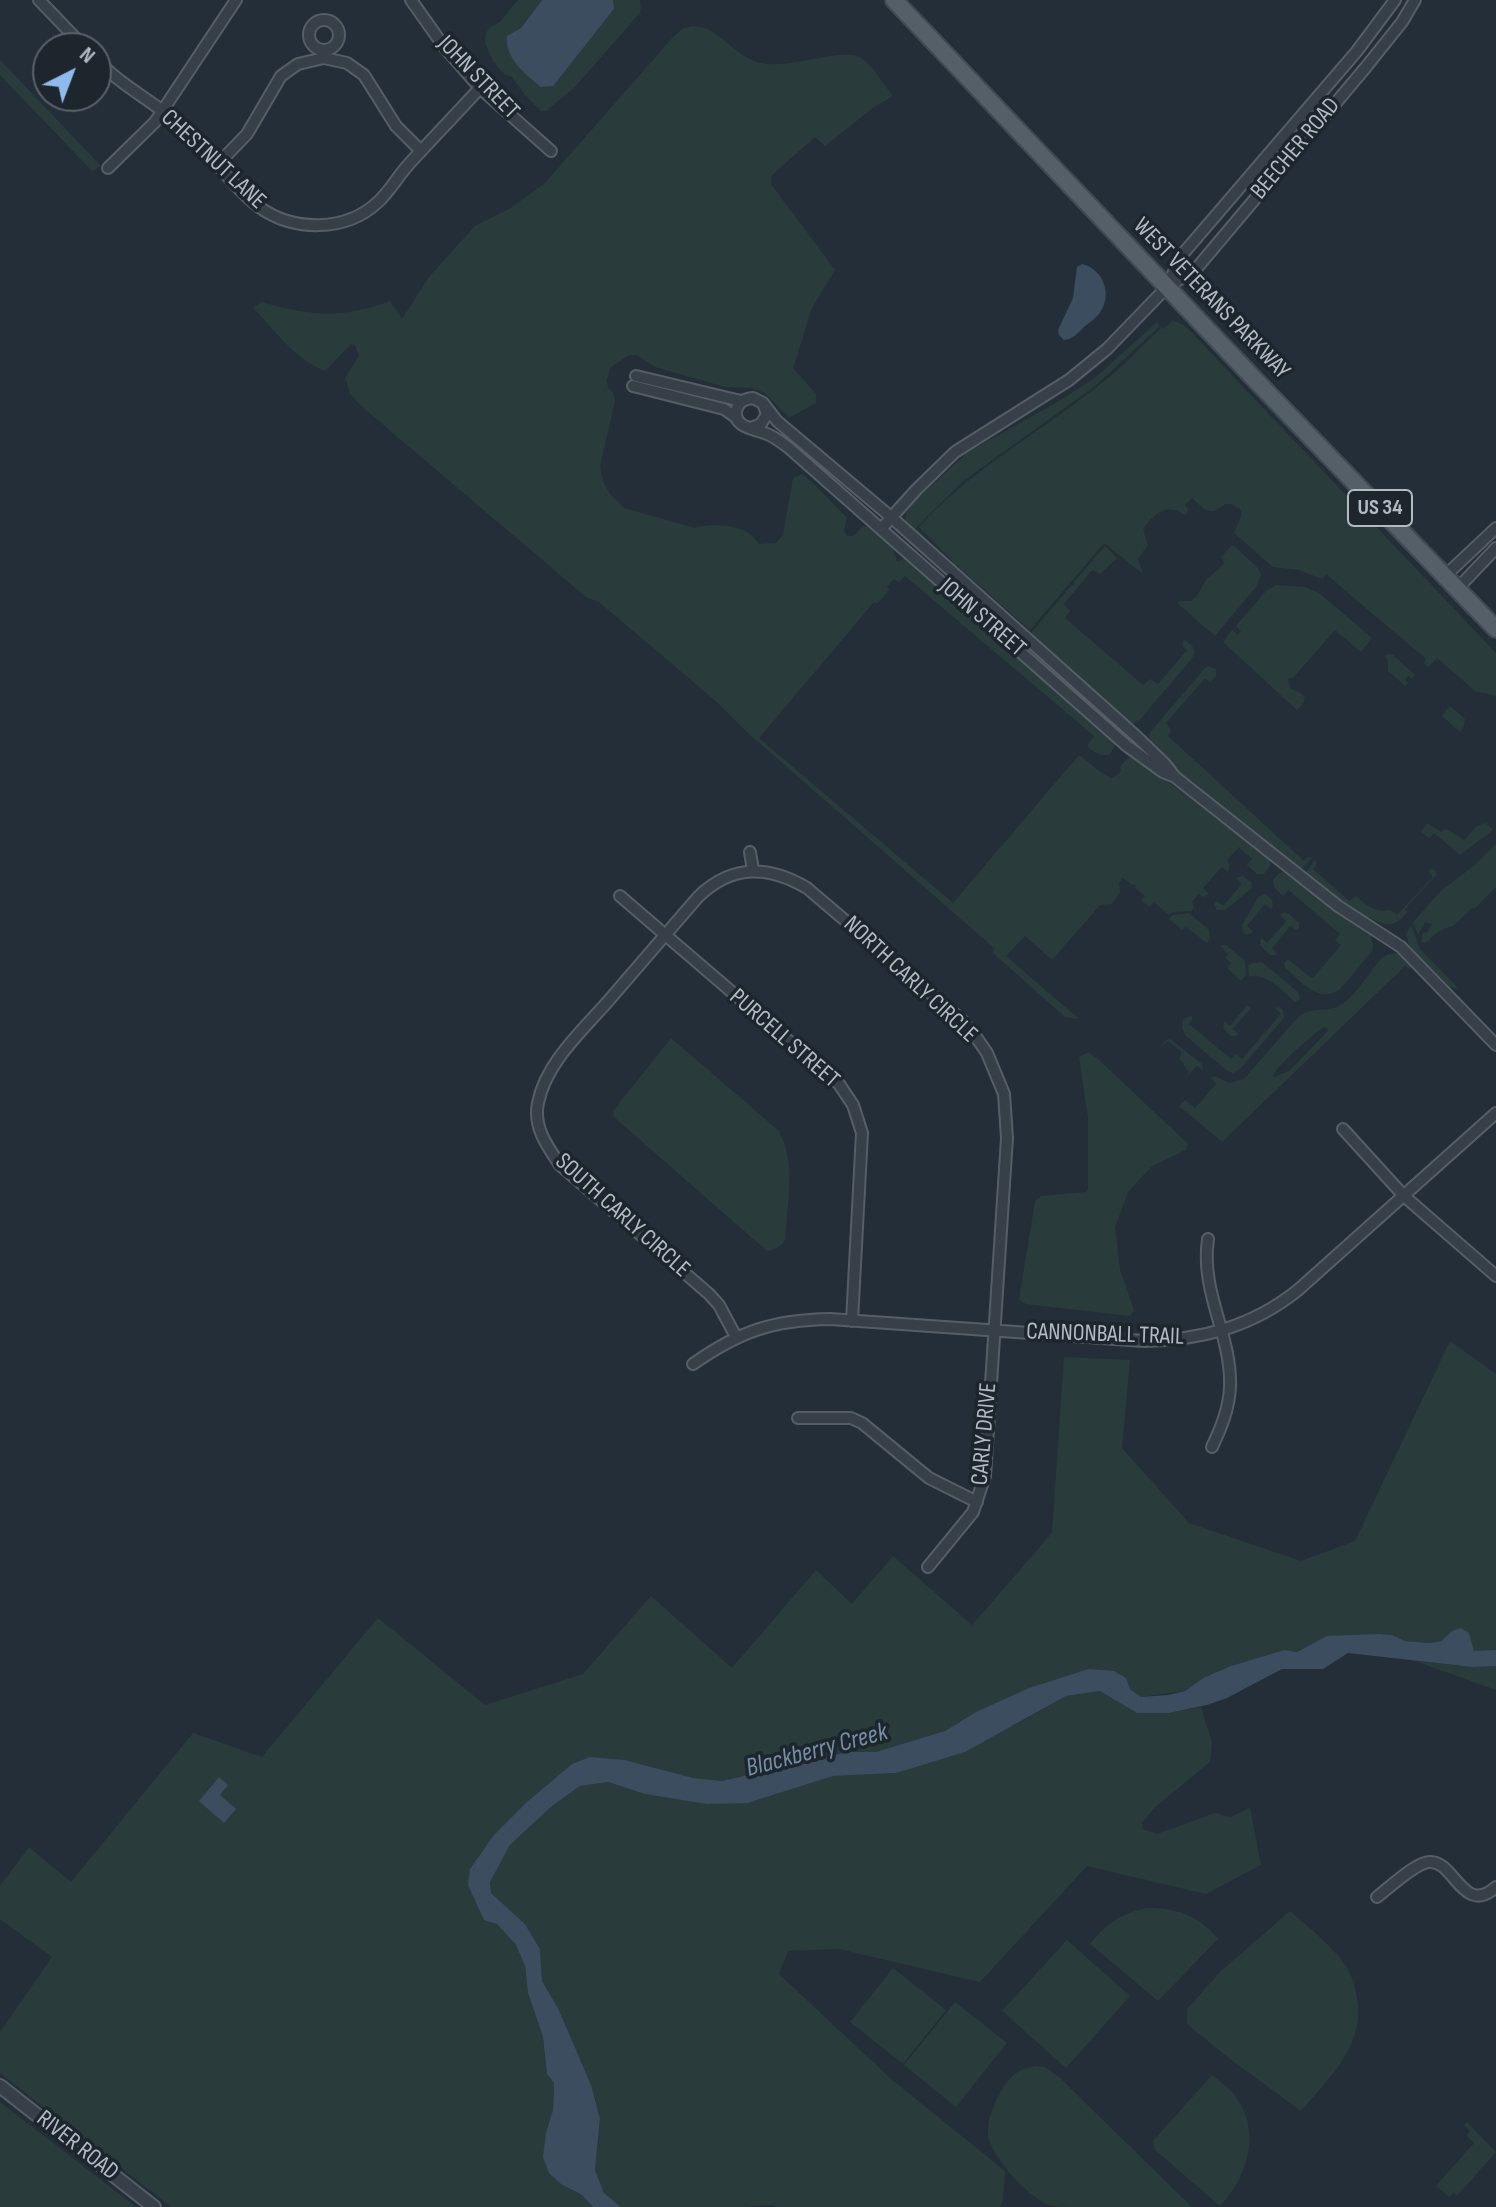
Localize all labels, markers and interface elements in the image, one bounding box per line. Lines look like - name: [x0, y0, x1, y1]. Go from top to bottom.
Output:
- street label: JOHN STREET: [431, 30, 525, 126]
- north arrow: [32, 32, 112, 112]
- text: N: [74, 41, 100, 69]
- street label: BEECHER ROAD: [1245, 92, 1347, 206]
- street label: CHESTNUT LANE: [155, 104, 271, 216]
- street label: WEST VETERANS PARKWAY: [1127, 212, 1295, 386]
- road number: US 34: [1348, 490, 1412, 526]
- street label: JOHN STREET: [933, 573, 1031, 663]
- street label: NORTH CARLY CIRCLE: [837, 911, 983, 1049]
- street label: PURCELL STREET: [723, 983, 845, 1095]
- street label: SOUTH CARLY CIRCLE: [549, 1148, 695, 1284]
- street label: CANNONBALL TRAIL: [1026, 1318, 1184, 1352]
- street label: CARLY DRIVE: [966, 1382, 1004, 1486]
- water label: Blackberry Creek: [743, 1717, 891, 1785]
- street label: RIVER ROAD: [30, 2105, 124, 2187]

